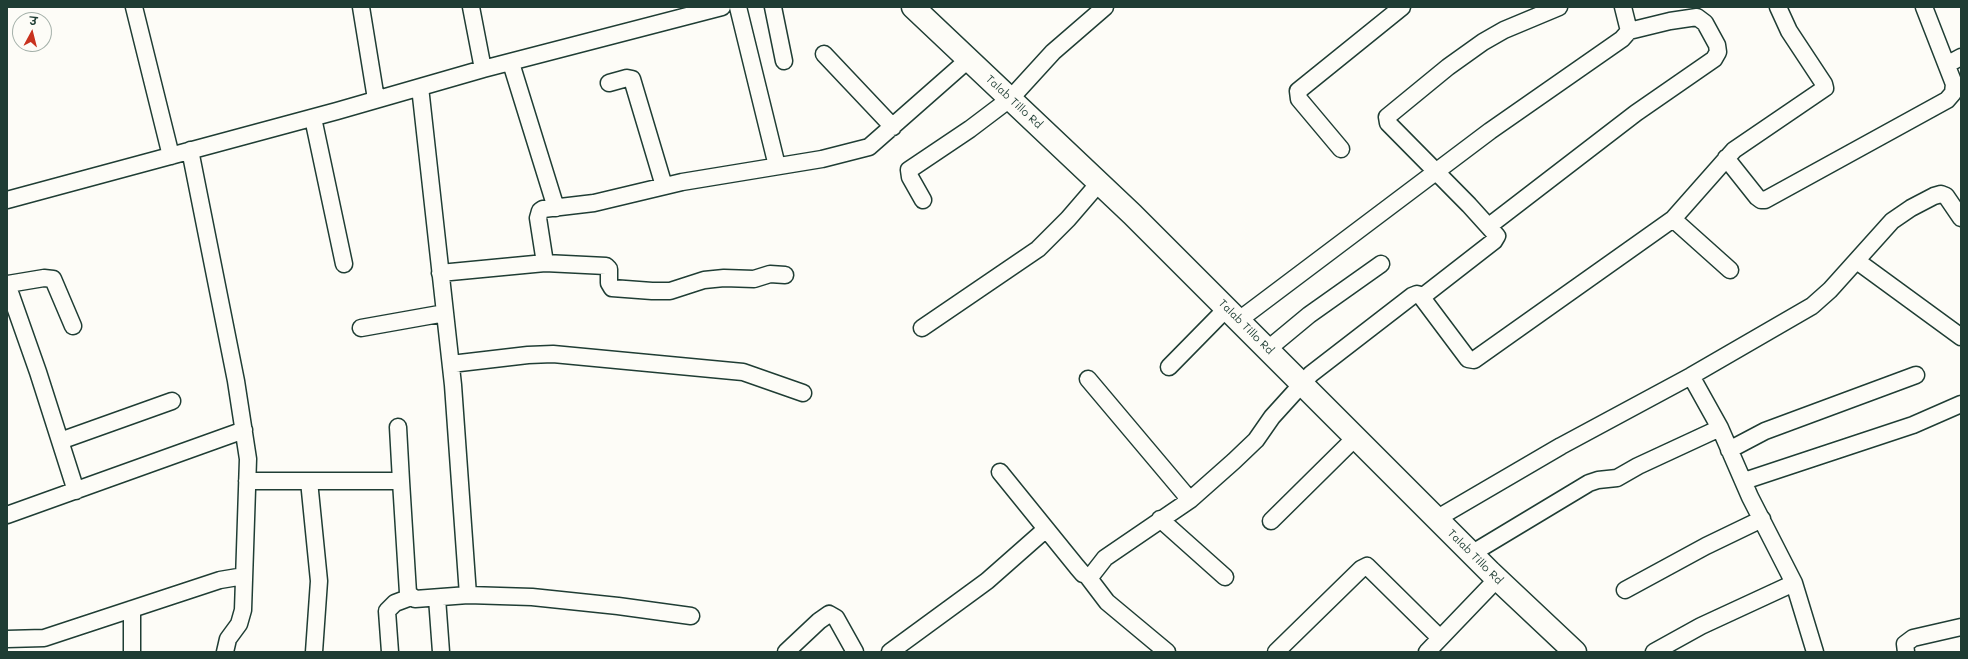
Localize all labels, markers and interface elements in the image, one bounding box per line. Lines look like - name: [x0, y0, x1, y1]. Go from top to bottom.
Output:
- north arrow: [12, 12, 52, 52]
- text: उ: [29, 13, 38, 28]
- street label: Talab Tillo Rd: [983, 73, 1045, 131]
- street label: Talab Tillo Rd: [1216, 297, 1276, 357]
- street label: Talab Tillo Rd: [1445, 527, 1505, 587]

